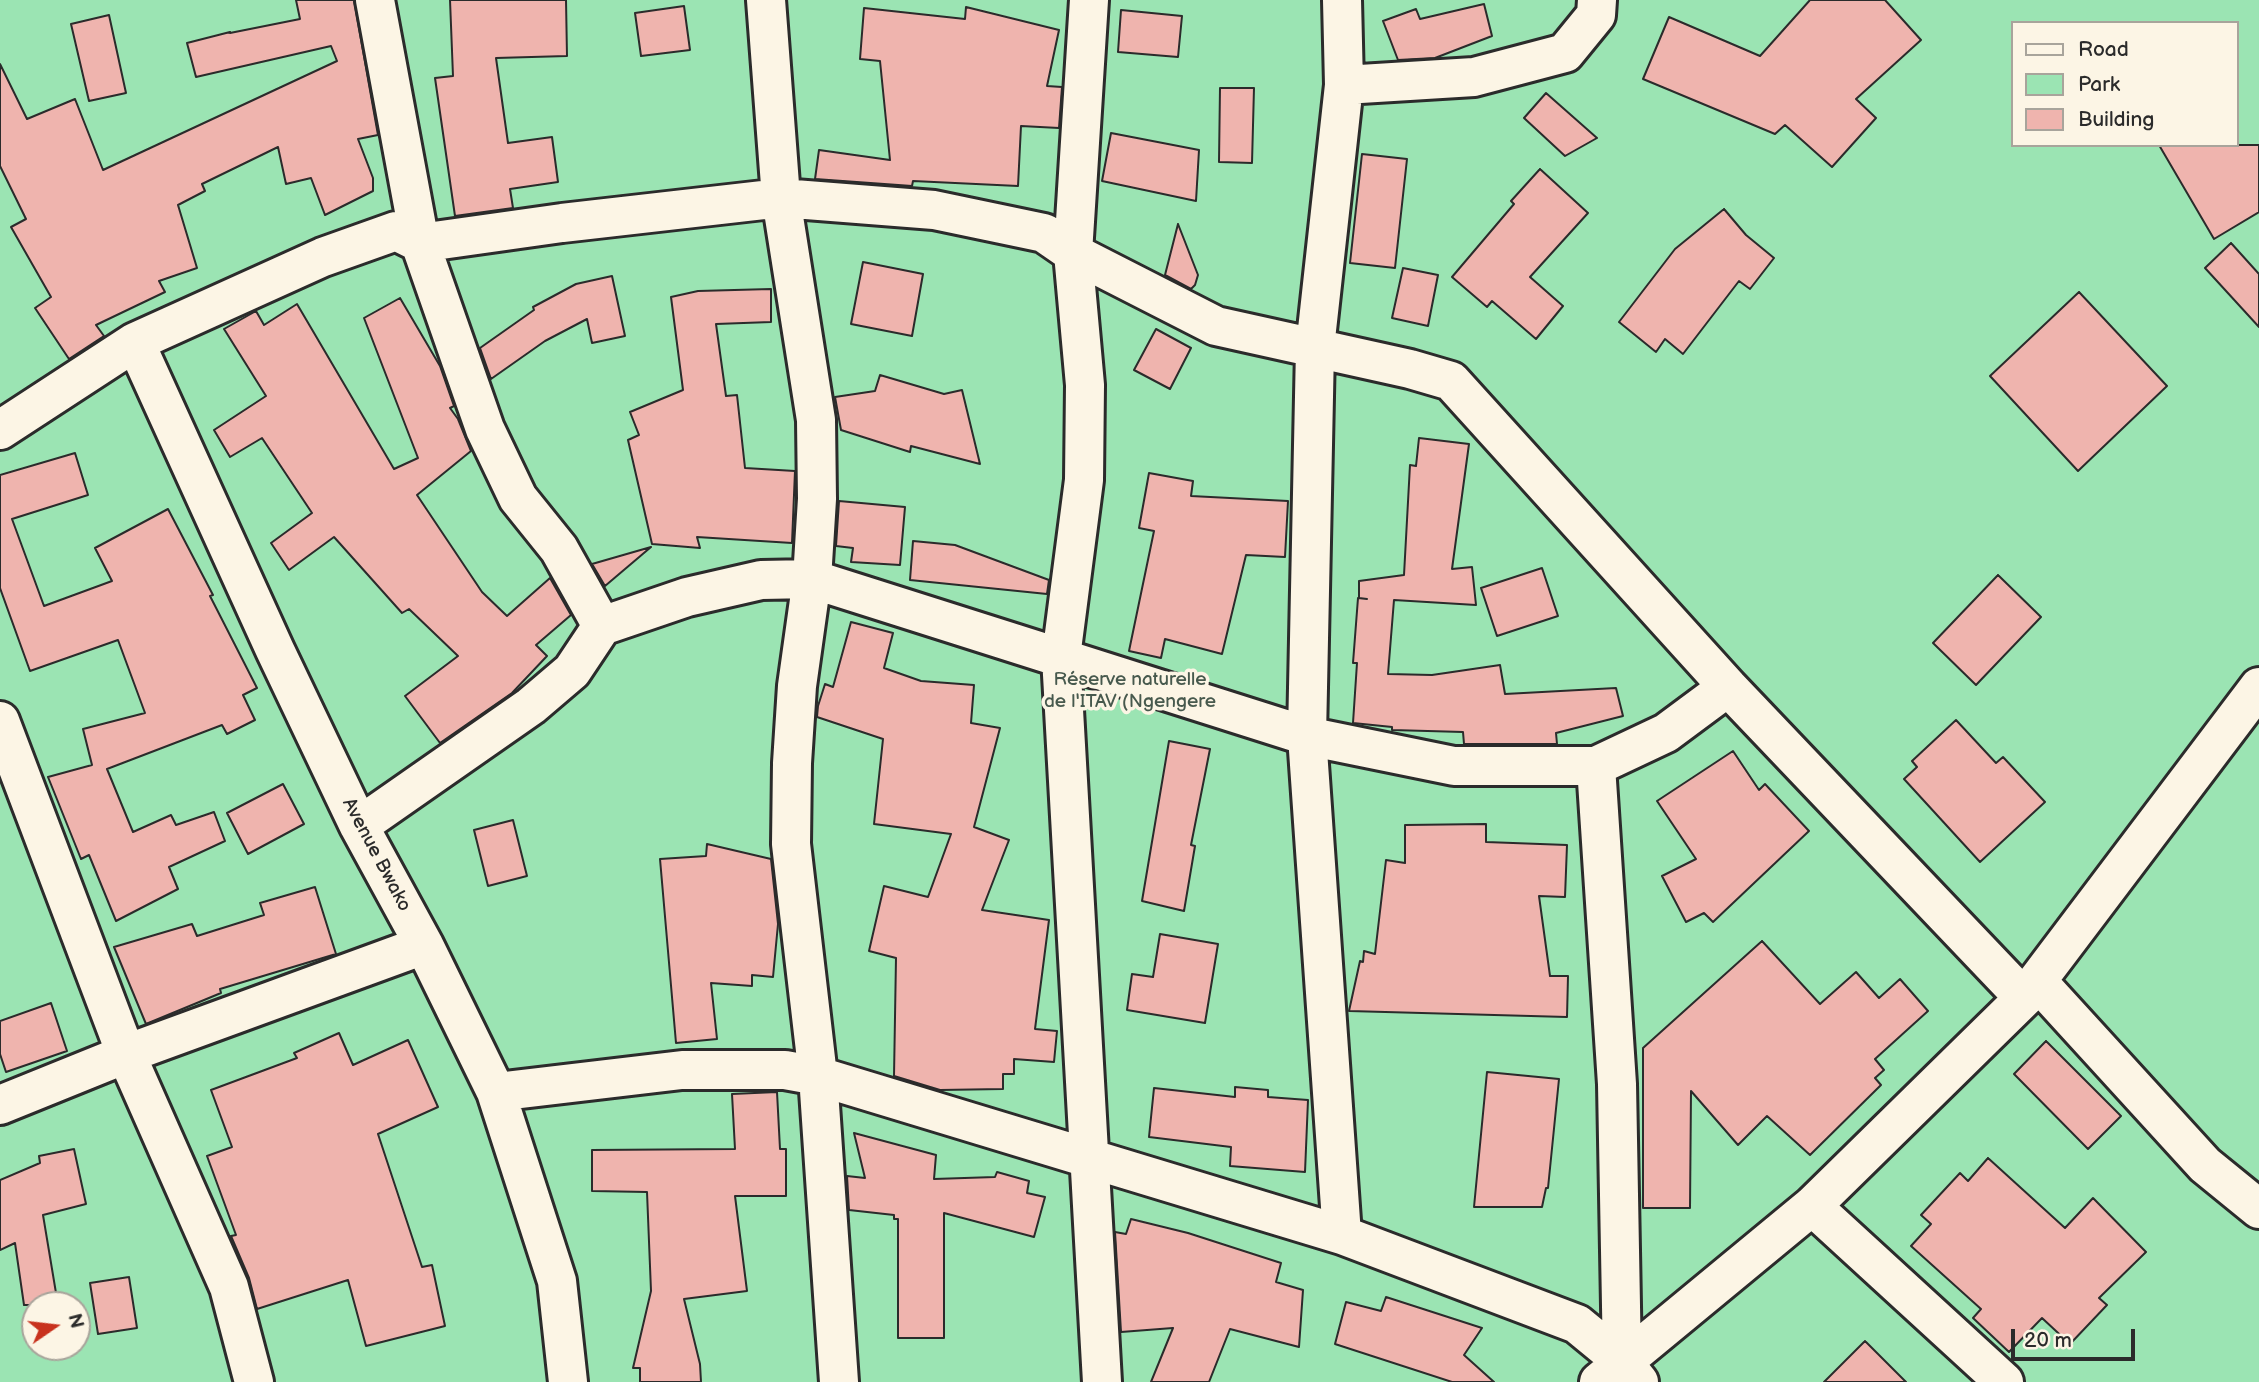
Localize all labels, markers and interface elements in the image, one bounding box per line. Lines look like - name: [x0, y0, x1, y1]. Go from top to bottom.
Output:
- legend: [2010, 21, 2238, 147]
- text: Road: [2078, 37, 2129, 62]
- text: Park: [2078, 72, 2120, 97]
- text: Building: [2078, 107, 2154, 132]
- park label: Réserve naturelle de l'ITAV (Ngengere: [1044, 669, 1216, 713]
- street label: Avenue Bwako: [337, 794, 415, 916]
- north arrow: [21, 1291, 91, 1361]
- text: N: [62, 1312, 88, 1331]
- scale bar: [2014, 1316, 2138, 1360]
- text: 20 m: [2024, 1328, 2072, 1353]

